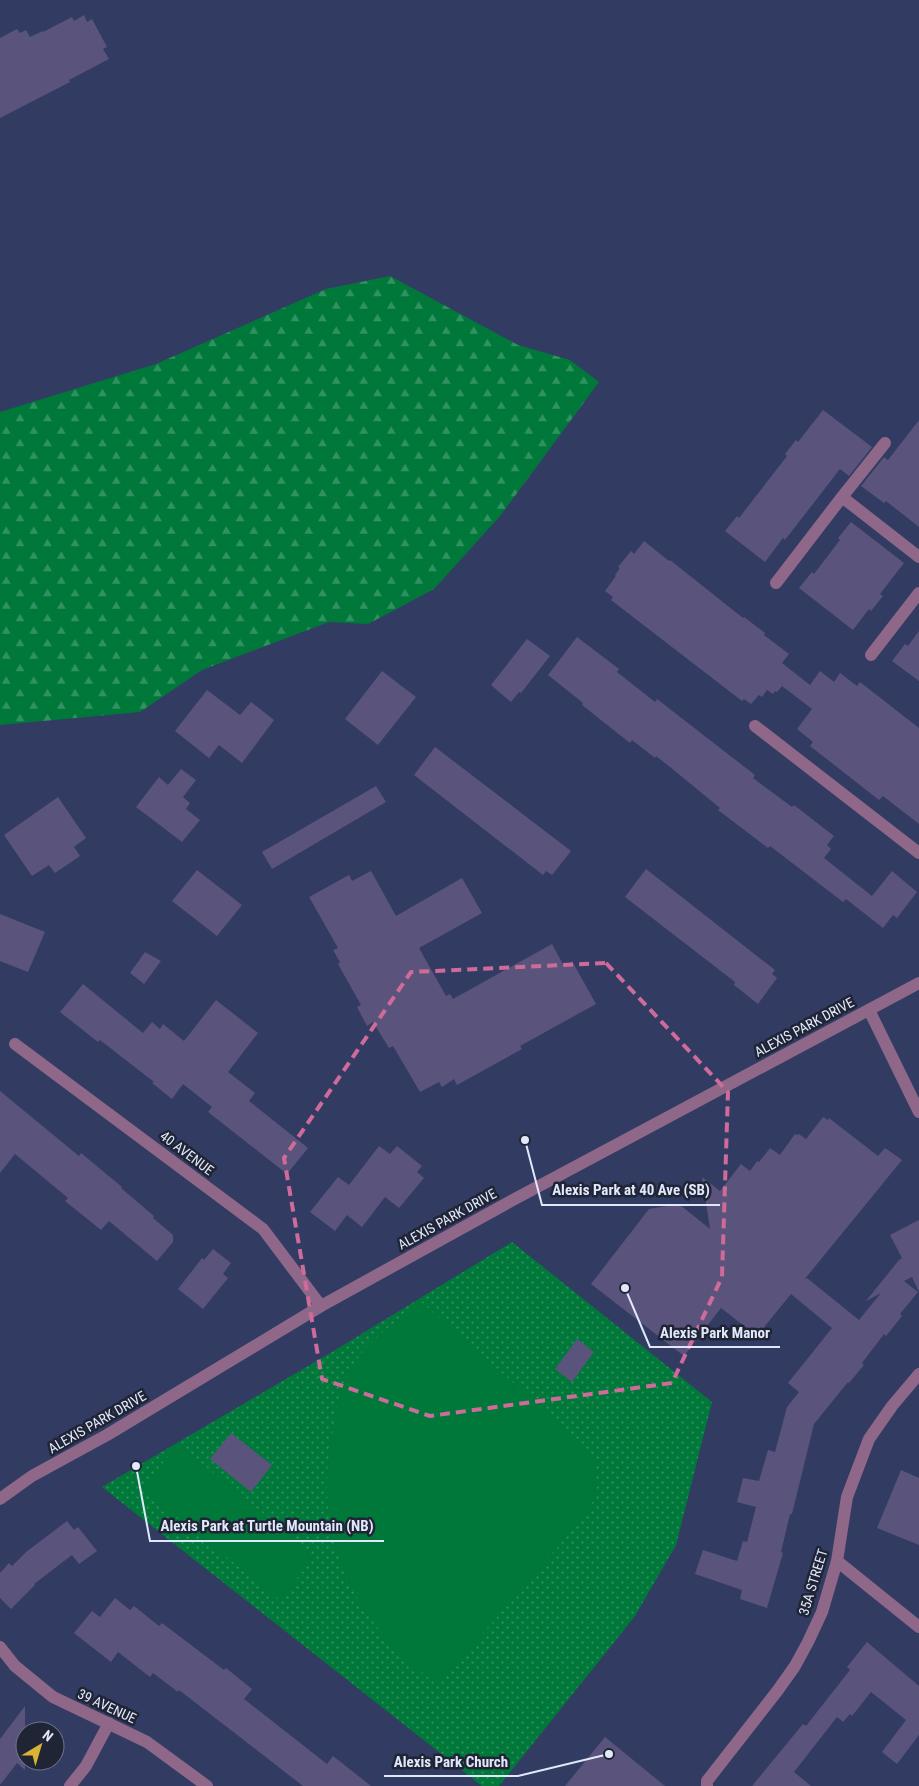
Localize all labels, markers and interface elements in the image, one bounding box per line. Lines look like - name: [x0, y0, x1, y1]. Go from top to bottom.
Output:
- street label: ALEXIS PARK DRIVE: [752, 994, 856, 1060]
- street label: 40 AVENUE: [157, 1128, 217, 1178]
- callout: Alexis Park at 40 Ave (SB): [542, 1175, 720, 1205]
- text: Alexis Park at 40 Ave (SB): [552, 1181, 710, 1199]
- street label: ALEXIS PARK DRIVE: [395, 1185, 499, 1253]
- callout: Alexis Park Manor: [650, 1317, 780, 1347]
- text: Alexis Park Manor: [660, 1324, 770, 1342]
- street label: ALEXIS PARK DRIVE: [45, 1387, 149, 1456]
- callout: Alexis Park at Turtle Mountain (NB): [150, 1511, 384, 1541]
- text: Alexis Park at Turtle Mountain (NB): [160, 1517, 374, 1535]
- street label: 35A STREET: [795, 1547, 831, 1617]
- street label: 39 AVENUE: [75, 1685, 139, 1727]
- north arrow: [15, 1721, 65, 1771]
- text: N: [40, 1727, 56, 1745]
- callout: Alexis Park Church: [384, 1746, 518, 1776]
- text: Alexis Park Church: [394, 1753, 508, 1771]

